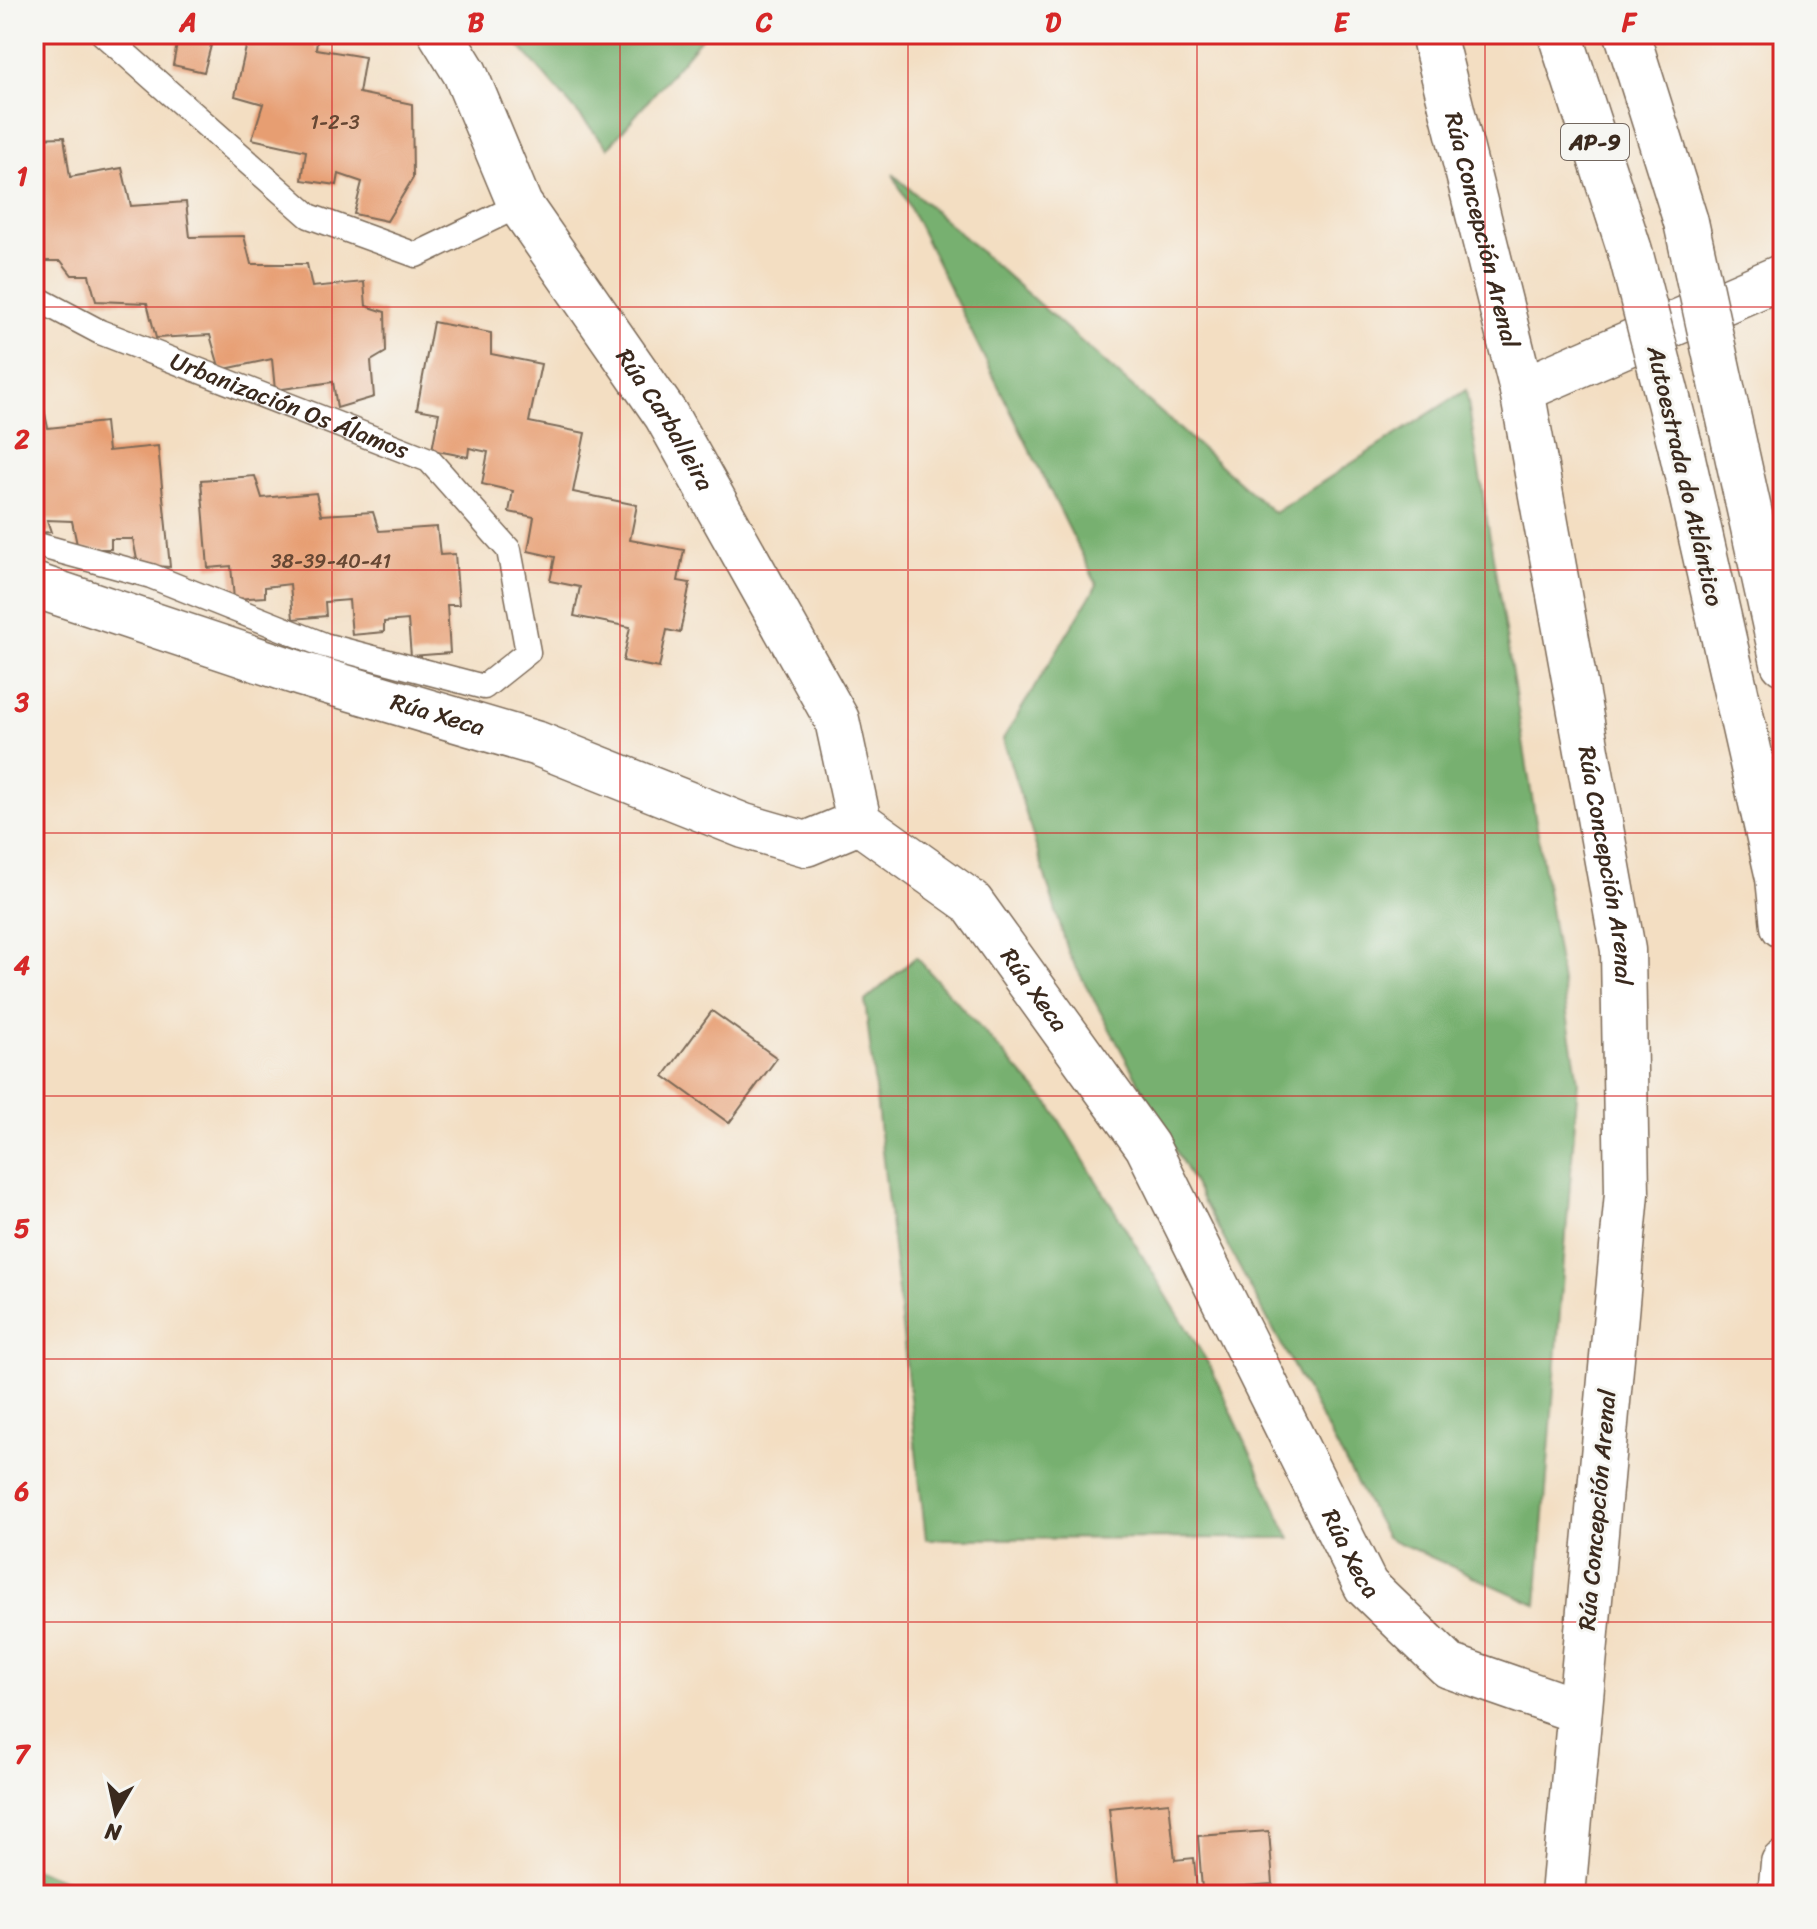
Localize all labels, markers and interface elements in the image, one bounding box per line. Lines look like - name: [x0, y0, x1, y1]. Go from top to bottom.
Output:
- text: A: [178, 0, 197, 45]
- text: B: [468, 0, 485, 45]
- text: C: [755, 0, 773, 45]
- text: D: [1045, 0, 1061, 45]
- text: E: [1334, 0, 1351, 45]
- text: F: [1621, 0, 1638, 45]
- house number: 1-2-3: [310, 105, 360, 140]
- street label: Rúa Concepción Arenal: [1432, 108, 1532, 354]
- road number: AP-9: [1561, 124, 1629, 160]
- text: 1: [16, 153, 28, 199]
- street label: Rúa Carballeira: [604, 339, 726, 499]
- street label: Urbanización Os Álamos: [164, 340, 416, 472]
- street label: Autoestrada do Atlántico: [1634, 340, 1735, 611]
- text: 2: [13, 416, 30, 462]
- house number: 38-39-40-41: [271, 544, 391, 579]
- text: 3: [14, 679, 30, 725]
- street label: Rúa Xeca: [386, 681, 490, 748]
- street label: Rúa Concepción Arenal: [1566, 743, 1645, 986]
- street label: Rúa Xeca: [989, 939, 1080, 1041]
- text: 4: [14, 942, 30, 988]
- text: 5: [14, 1205, 30, 1251]
- street label: Rúa Concepción Arenal: [1566, 1387, 1629, 1632]
- text: 6: [14, 1468, 30, 1514]
- street label: Rúa Xeca: [1310, 1501, 1389, 1609]
- text: 7: [15, 1731, 32, 1777]
- north arrow: [76, 1773, 156, 1853]
- text: N: [102, 1812, 125, 1853]

